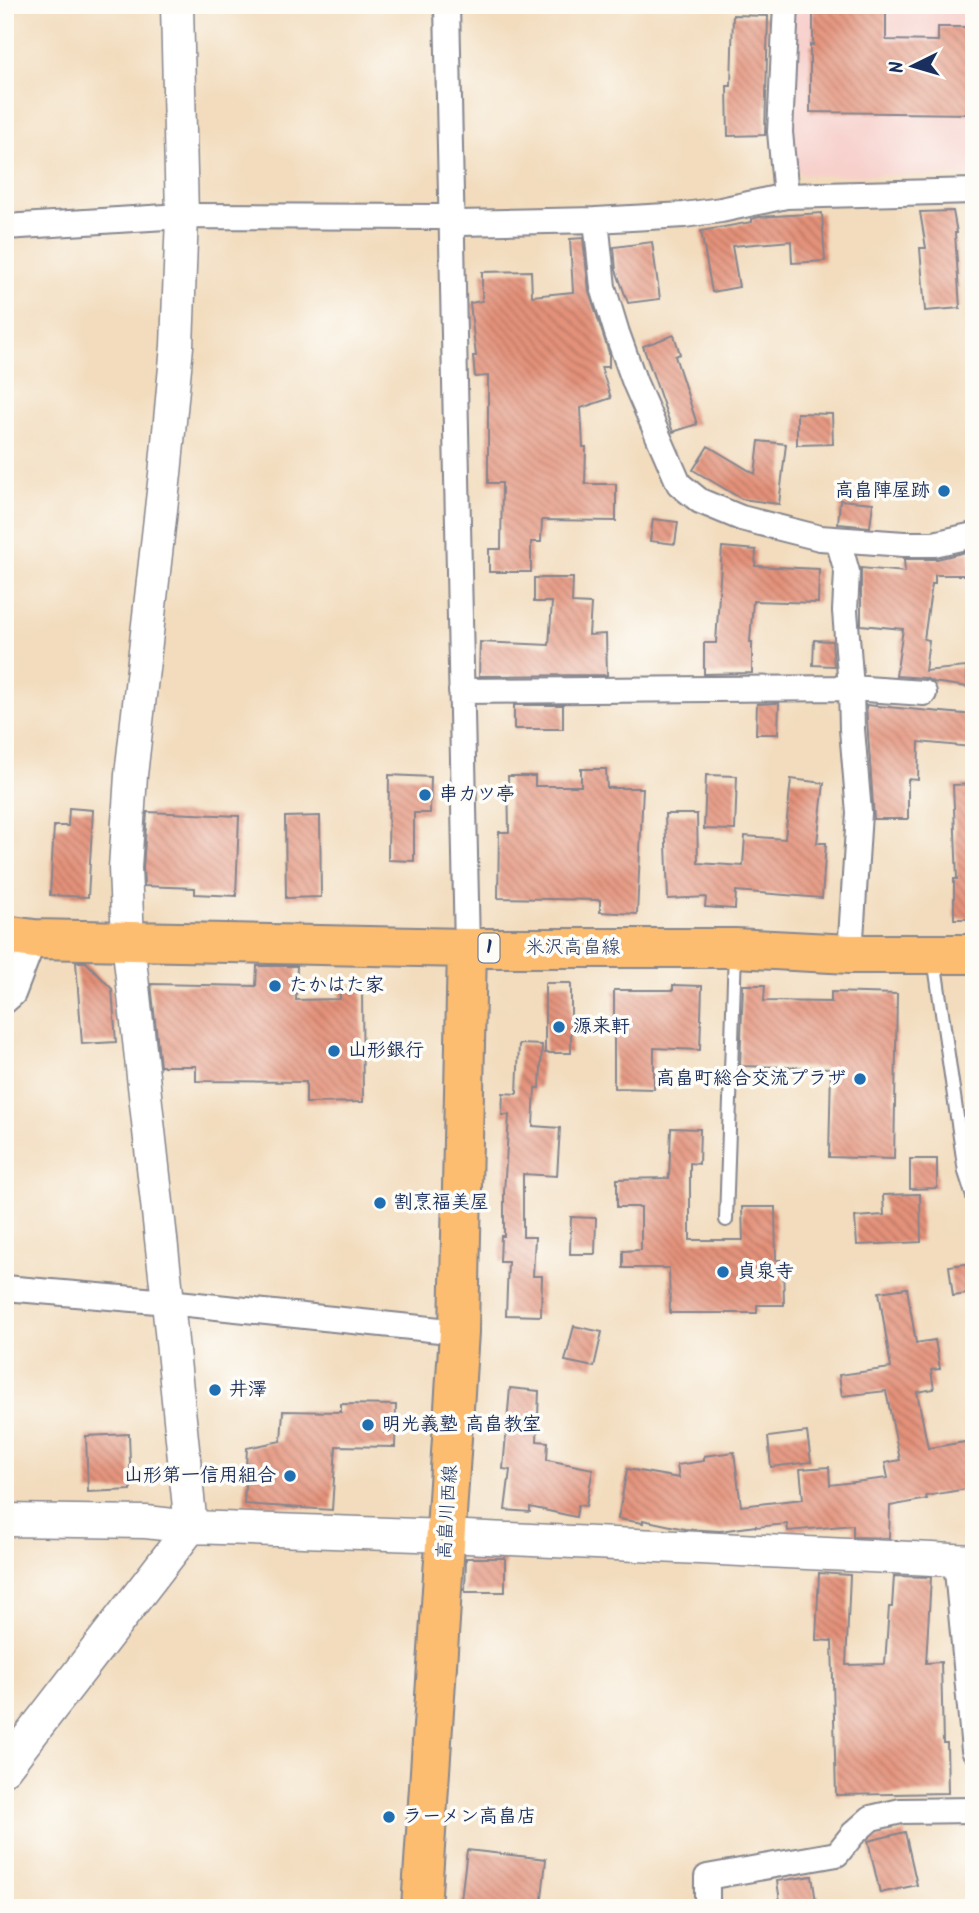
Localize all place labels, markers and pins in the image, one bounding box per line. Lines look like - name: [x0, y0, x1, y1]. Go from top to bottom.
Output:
- place label: 高畠陣屋跡: [835, 476, 930, 506]
- marker: 高畠陣屋跡: [936, 483, 952, 499]
- place label: 串カツ亭: [439, 780, 515, 810]
- marker: 串カツ亭: [417, 787, 433, 803]
- place label: たかはた家: [289, 971, 384, 1001]
- marker: たかはた家: [267, 978, 283, 994]
- place label: 源来軒: [573, 1012, 630, 1042]
- marker: 源来軒: [551, 1019, 567, 1035]
- place label: 山形銀行: [348, 1036, 424, 1066]
- marker: 山形銀行: [326, 1043, 342, 1059]
- place label: 高畠町総合交流プラザ: [656, 1064, 846, 1094]
- marker: 高畠町総合交流プラザ: [852, 1071, 868, 1087]
- place label: 割烹福美屋: [394, 1188, 489, 1218]
- marker: 割烹福美屋: [372, 1195, 388, 1211]
- place label: 貞泉寺: [737, 1257, 794, 1287]
- marker: 貞泉寺: [715, 1264, 731, 1280]
- place label: 井澤: [229, 1375, 267, 1405]
- marker: 井澤: [207, 1382, 223, 1398]
- place label: 明光義塾 高畠教室: [382, 1410, 541, 1440]
- marker: 明光義塾 高畠教室: [360, 1417, 376, 1433]
- place label: 山形第一信用組合: [124, 1461, 276, 1491]
- marker: 山形第一信用組合: [282, 1468, 298, 1484]
- place label: ラーメン高畠店: [403, 1802, 536, 1832]
- marker: ラーメン高畠店: [381, 1809, 397, 1825]

